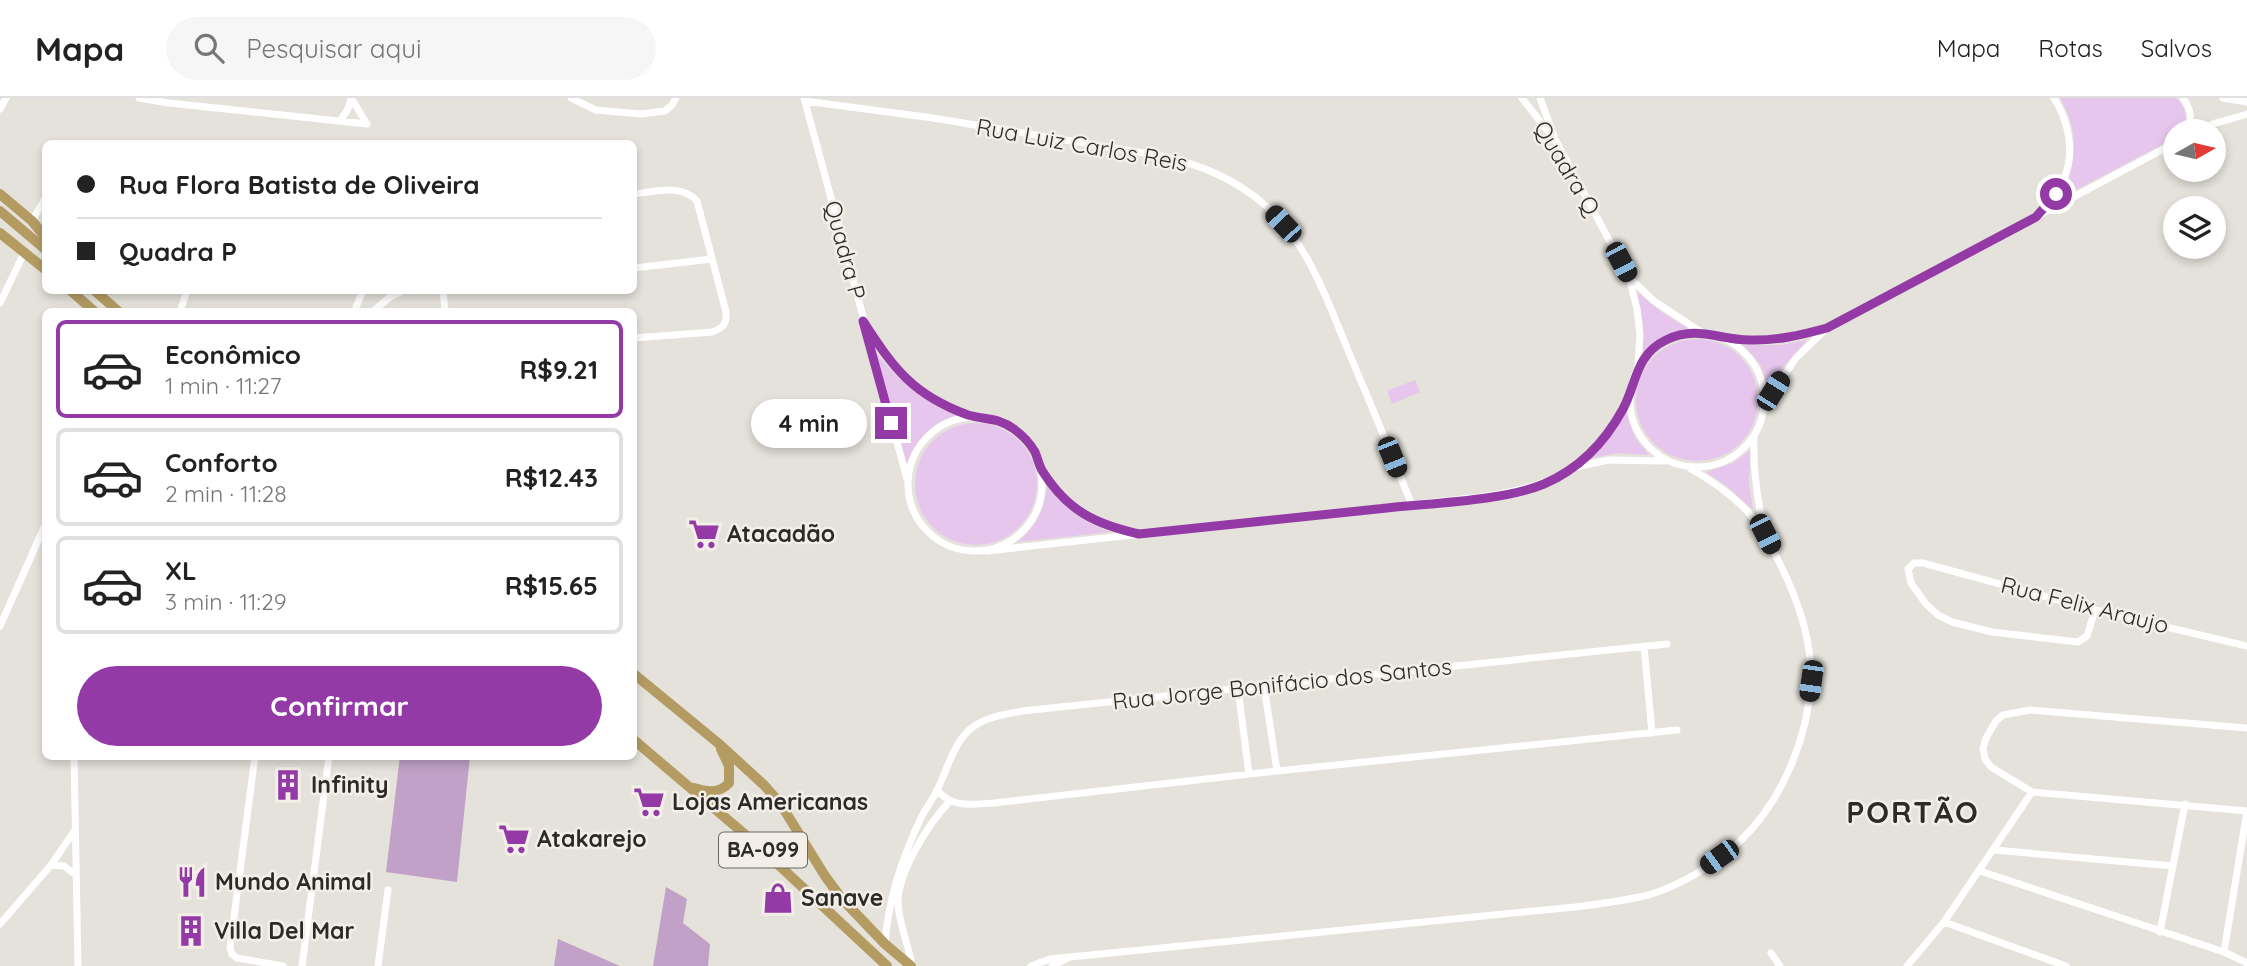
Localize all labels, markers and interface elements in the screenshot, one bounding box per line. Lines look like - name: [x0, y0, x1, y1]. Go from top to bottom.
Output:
- search box: [166, 17, 656, 80]
- text: Mapa: [35, 28, 124, 69]
- icon: search: [190, 29, 228, 67]
- text: Pesquisar aqui: [246, 32, 422, 65]
- text: Mapa: [1937, 33, 2000, 63]
- text: Rotas: [2038, 33, 2103, 63]
- text: Salvos: [2141, 33, 2212, 63]
- street label: Rua Luiz Carlos Reis: [974, 112, 1190, 177]
- street label: Quadra Q: [1528, 115, 1608, 221]
- north arrow: [2163, 119, 2226, 182]
- map controls: [2163, 119, 2226, 259]
- text: Rua Flora Batista de Oliveira: [119, 168, 480, 201]
- route start: [2040, 178, 2072, 210]
- button: layers: [2163, 196, 2226, 259]
- street label: Quadra P: [818, 197, 873, 303]
- car: [1261, 201, 1306, 247]
- text: Quadra P: [119, 235, 237, 268]
- car: [1602, 239, 1641, 285]
- icon: car: [81, 338, 144, 401]
- text: Econômico: [165, 338, 301, 371]
- text: R$9.21: [520, 353, 598, 386]
- car: [1753, 368, 1794, 414]
- text: 1 min · 11:27: [165, 371, 281, 400]
- callout: 4 min: [751, 398, 866, 448]
- route end: [875, 407, 907, 439]
- text: 4 min: [779, 409, 839, 438]
- car: [1375, 434, 1410, 480]
- icon: car: [81, 446, 144, 509]
- text: Conforto: [165, 446, 278, 479]
- text: R$12.43: [505, 461, 598, 494]
- text: 2 min · 11:28: [165, 479, 287, 508]
- car: [1747, 511, 1784, 557]
- supermarket icon: Atacadão: [687, 517, 721, 551]
- place label: Atacadão: [727, 519, 835, 548]
- icon: car: [81, 554, 144, 617]
- text: XL: [165, 554, 197, 587]
- text: R$15.65: [505, 569, 598, 602]
- street label: Rua Felix Araujo: [1998, 570, 2172, 639]
- text: 3 min · 11:29: [165, 587, 286, 616]
- street label: Rua Jorge Bonifácio dos Santos: [1111, 651, 1453, 716]
- car: [1798, 659, 1825, 703]
- button: Confirmar: [77, 666, 602, 746]
- building icon: Infinity: [271, 768, 305, 802]
- place label: Infinity: [311, 770, 389, 799]
- supermarket icon: Lojas Americanas: [632, 785, 666, 819]
- place label: Lojas Americanas: [672, 787, 868, 816]
- district label: PORTÃO: [1846, 793, 1980, 831]
- supermarket icon: Atakarejo: [497, 822, 531, 856]
- place label: Atakarejo: [537, 824, 647, 853]
- road number: BA-099: [719, 832, 807, 868]
- car: [1696, 836, 1743, 878]
- restaurant icon: Mundo Animal: [175, 865, 209, 899]
- place label: Mundo Animal: [215, 867, 372, 896]
- shop icon: Sanave: [761, 881, 795, 915]
- place label: Sanave: [801, 883, 883, 912]
- building icon: Villa Del Mar: [174, 914, 208, 948]
- place label: Villa Del Mar: [214, 916, 354, 945]

